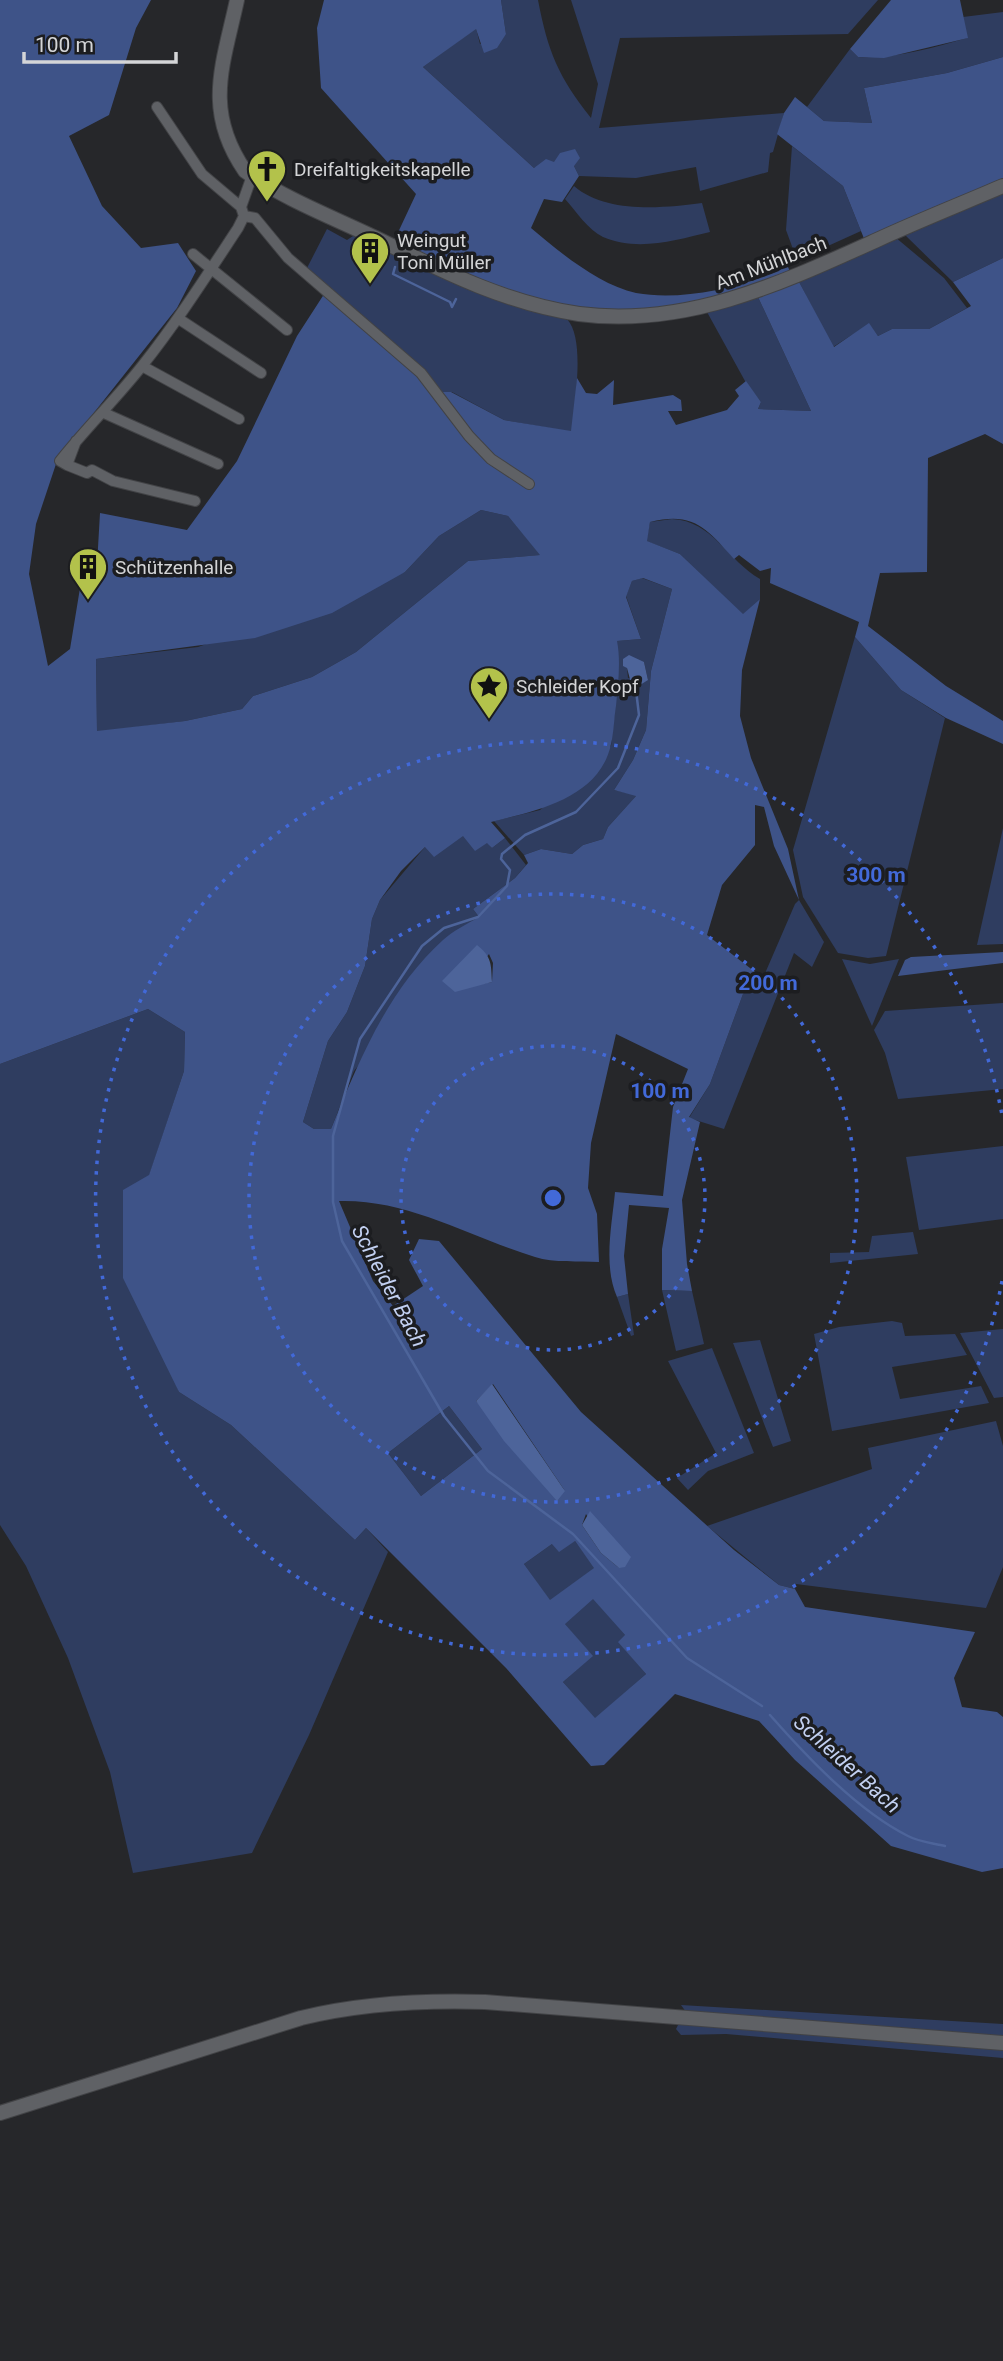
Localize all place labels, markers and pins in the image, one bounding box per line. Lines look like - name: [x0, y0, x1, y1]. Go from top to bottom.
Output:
- church icon: Dreifaltigkeitskapelle: [246, 148, 288, 203]
- place label: Dreifaltigkeitskapelle: [294, 158, 471, 181]
- place label: Weingut Toni Müller: [397, 229, 491, 274]
- building icon: Weingut Toni Müller: [349, 230, 391, 285]
- building icon: Schützenhalle: [67, 546, 109, 601]
- place label: Schützenhalle: [115, 556, 233, 579]
- place icon: Schleider Kopf: [468, 665, 510, 720]
- place label: Schleider Kopf: [516, 675, 639, 698]
- centre of rings: [541, 1186, 565, 1210]

